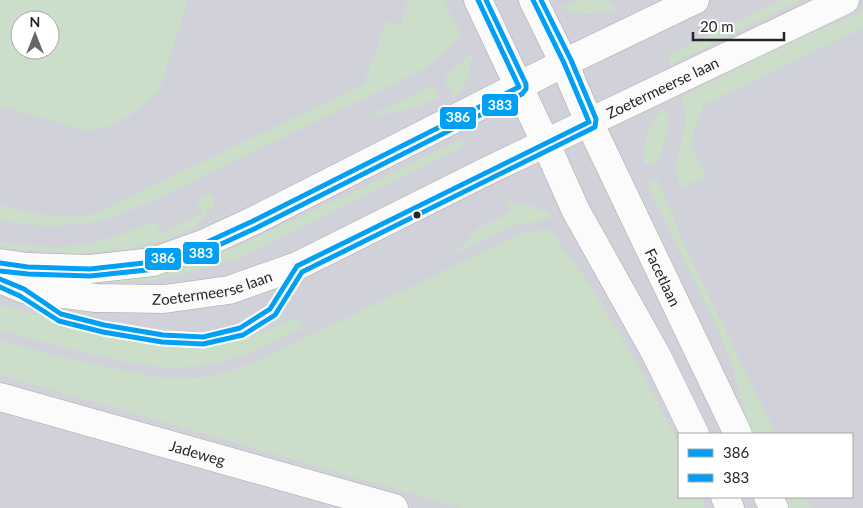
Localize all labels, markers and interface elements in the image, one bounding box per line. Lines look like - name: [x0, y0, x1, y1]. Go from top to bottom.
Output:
- north arrow: [10, 10, 60, 60]
- scale bar: [693, 10, 784, 42]
- text: N: [30, 13, 40, 30]
- text: 20 m: [700, 17, 734, 35]
- street label: Zoetermeerse laan: [603, 53, 721, 122]
- line badge: 383: [481, 93, 519, 117]
- text: 383: [488, 96, 512, 113]
- line badge: 386: [439, 106, 477, 130]
- text: 386: [446, 108, 470, 125]
- unlabelled marker: [412, 210, 422, 220]
- line badge: 383: [182, 241, 220, 265]
- text: 383: [189, 244, 213, 261]
- street label: Facetlaan: [642, 245, 685, 309]
- line badge: 386: [144, 247, 182, 271]
- text: 386: [151, 249, 175, 266]
- street label: Zoetermeerse laan: [152, 267, 275, 308]
- legend: [678, 433, 853, 498]
- street label: Jadeweg: [167, 436, 227, 469]
- text: 386: [723, 443, 749, 461]
- text: 383: [723, 468, 749, 486]

